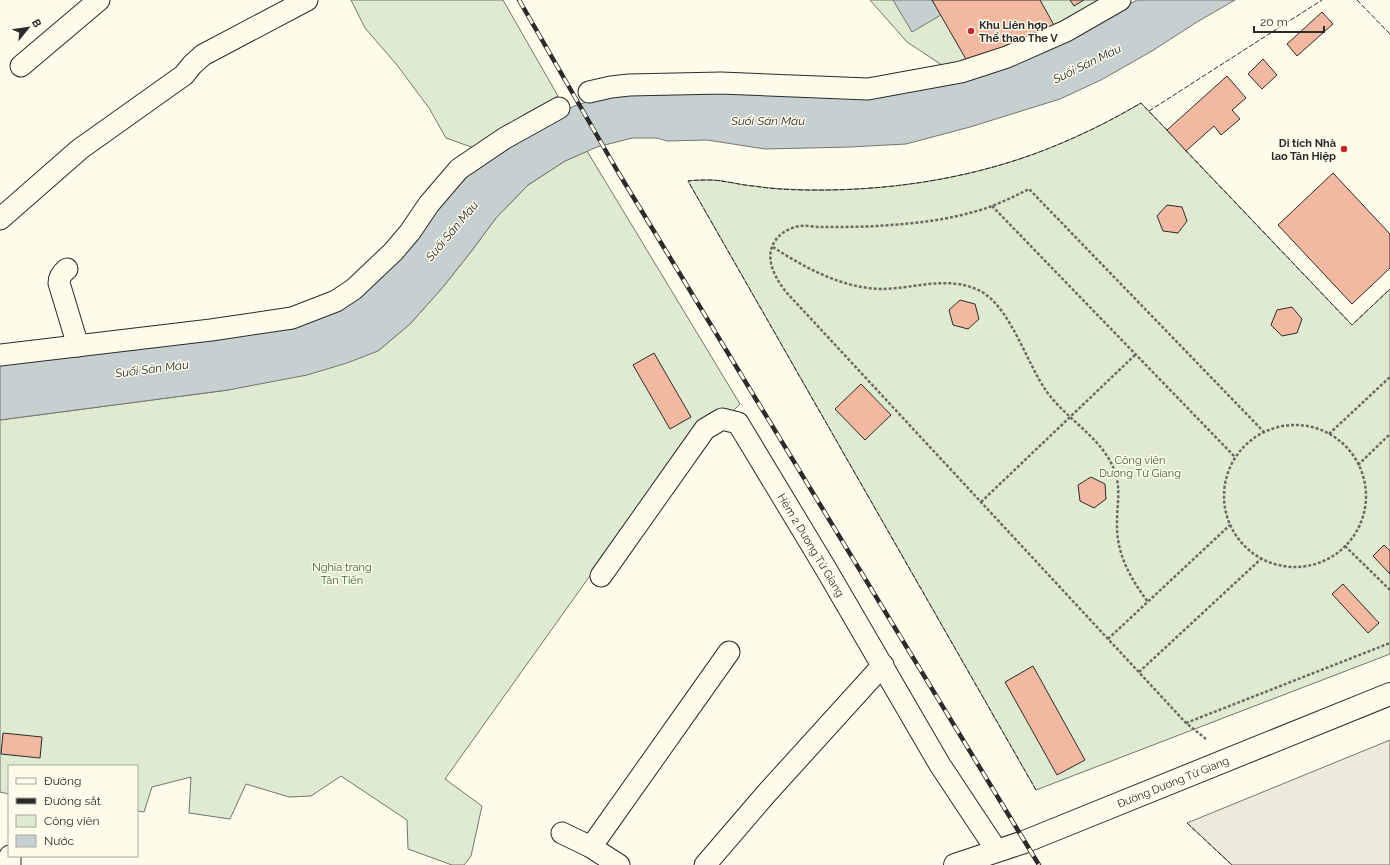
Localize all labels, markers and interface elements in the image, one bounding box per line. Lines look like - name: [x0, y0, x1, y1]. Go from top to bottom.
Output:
- north arrow: [8, 8, 48, 48]
- scale bar: [1254, 8, 1324, 34]
- text: 20 m: [1260, 15, 1288, 29]
- text: B: [29, 17, 44, 30]
- place label: Khu Liên hợp Thể thao The V: [979, 19, 1058, 45]
- marker: Khu Liên hợp Thể thao The V: [966, 26, 976, 36]
- water label: Suối Săn Máu: [1050, 41, 1124, 87]
- water label: Suối Săn Máu: [730, 114, 805, 128]
- place label: Di tích Nhà lao Tân Hiệp: [1271, 137, 1336, 163]
- marker: Di tích Nhà lao Tân Hiệp: [1339, 144, 1349, 154]
- water label: Suối Săn Máu: [422, 198, 481, 265]
- water label: Suối Săn Máu: [113, 358, 190, 381]
- park label: Công viên Dương Tử Giang: [1099, 454, 1181, 480]
- street label: Hẻm 2 Dương Tử Giang: [775, 491, 847, 599]
- park label: Nghĩa trang Tân Tiến: [312, 561, 372, 587]
- street label: Đường Dương Tử Giang: [1115, 754, 1231, 811]
- legend: [8, 765, 138, 857]
- text: Đường: [44, 774, 81, 788]
- text: Đường sắt: [44, 794, 101, 808]
- text: Công viên: [44, 814, 100, 828]
- text: Nước: [44, 834, 75, 848]

